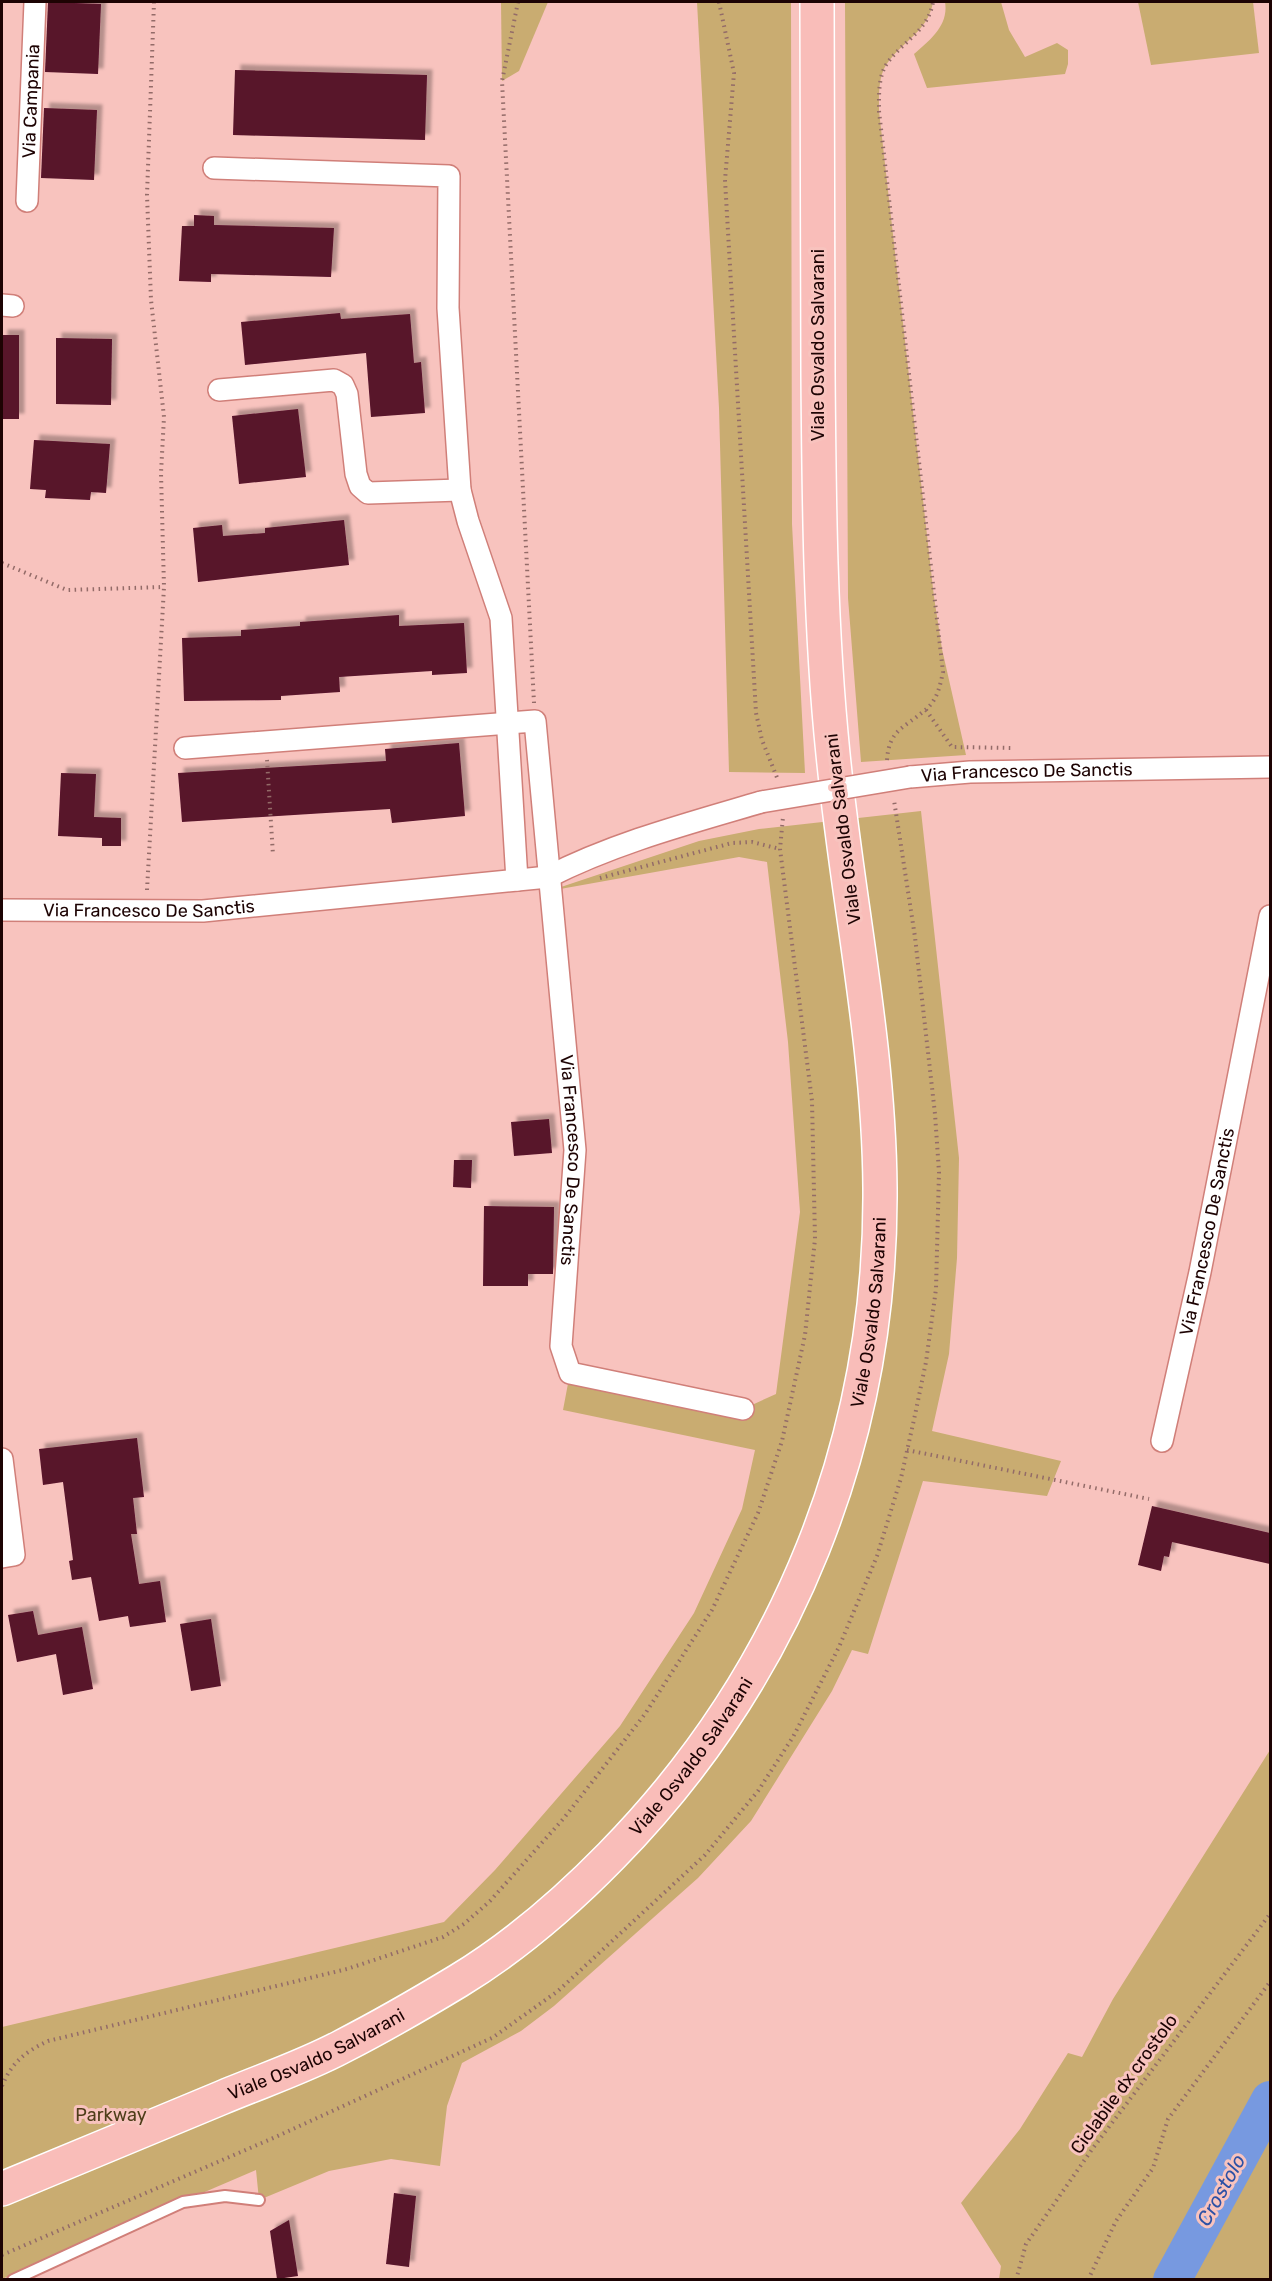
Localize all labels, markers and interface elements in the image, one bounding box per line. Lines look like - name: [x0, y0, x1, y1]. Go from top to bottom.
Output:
- street label: Via Campania: [18, 44, 44, 159]
- street label: Viale Osvaldo Salvarani: [807, 249, 829, 441]
- street label: Viale Osvaldo Salvarani: [820, 732, 866, 926]
- street label: Via Francesco De Sanctis: [920, 758, 1133, 787]
- street label: Via Francesco De Sanctis: [43, 895, 256, 922]
- street label: Via Francesco De Sanctis: [555, 1054, 586, 1266]
- street label: Via Francesco De Sanctis: [1175, 1126, 1239, 1338]
- street label: Viale Osvaldo Salvarani: [846, 1217, 891, 1410]
- street label: Viale Osvaldo Salvarani: [625, 1673, 757, 1840]
- street label: Viale Osvaldo Salvarani: [225, 2004, 409, 2105]
- street label: Ciclabile dx crostolo: [1066, 2010, 1182, 2158]
- park label: Parkway: [75, 2104, 147, 2126]
- water label: Crostolo: [1192, 2150, 1250, 2230]

